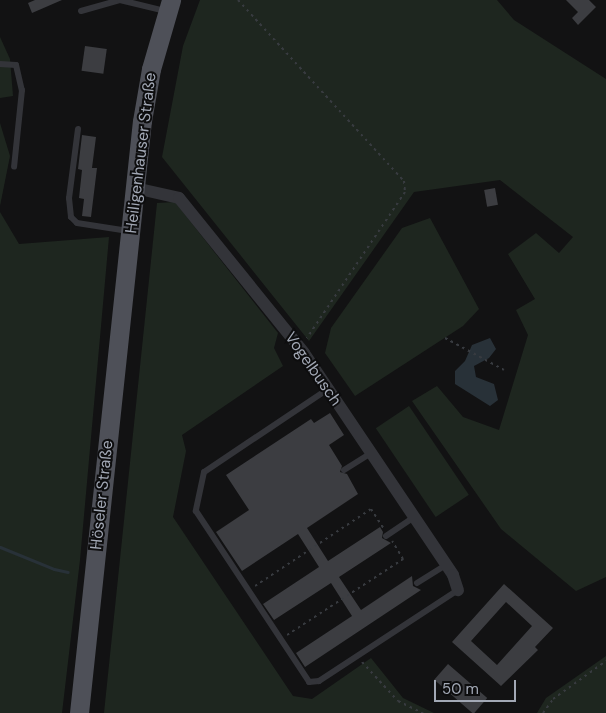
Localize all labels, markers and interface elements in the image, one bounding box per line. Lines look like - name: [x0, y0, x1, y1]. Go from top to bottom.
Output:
- street label: Heiligenhauser Straße: [122, 71, 160, 235]
- street label: Vogelbusch: [281, 328, 345, 410]
- street label: Höseler Straße: [87, 439, 117, 551]
- scale bar: [436, 670, 518, 702]
- text: 50 m: [442, 679, 479, 699]

